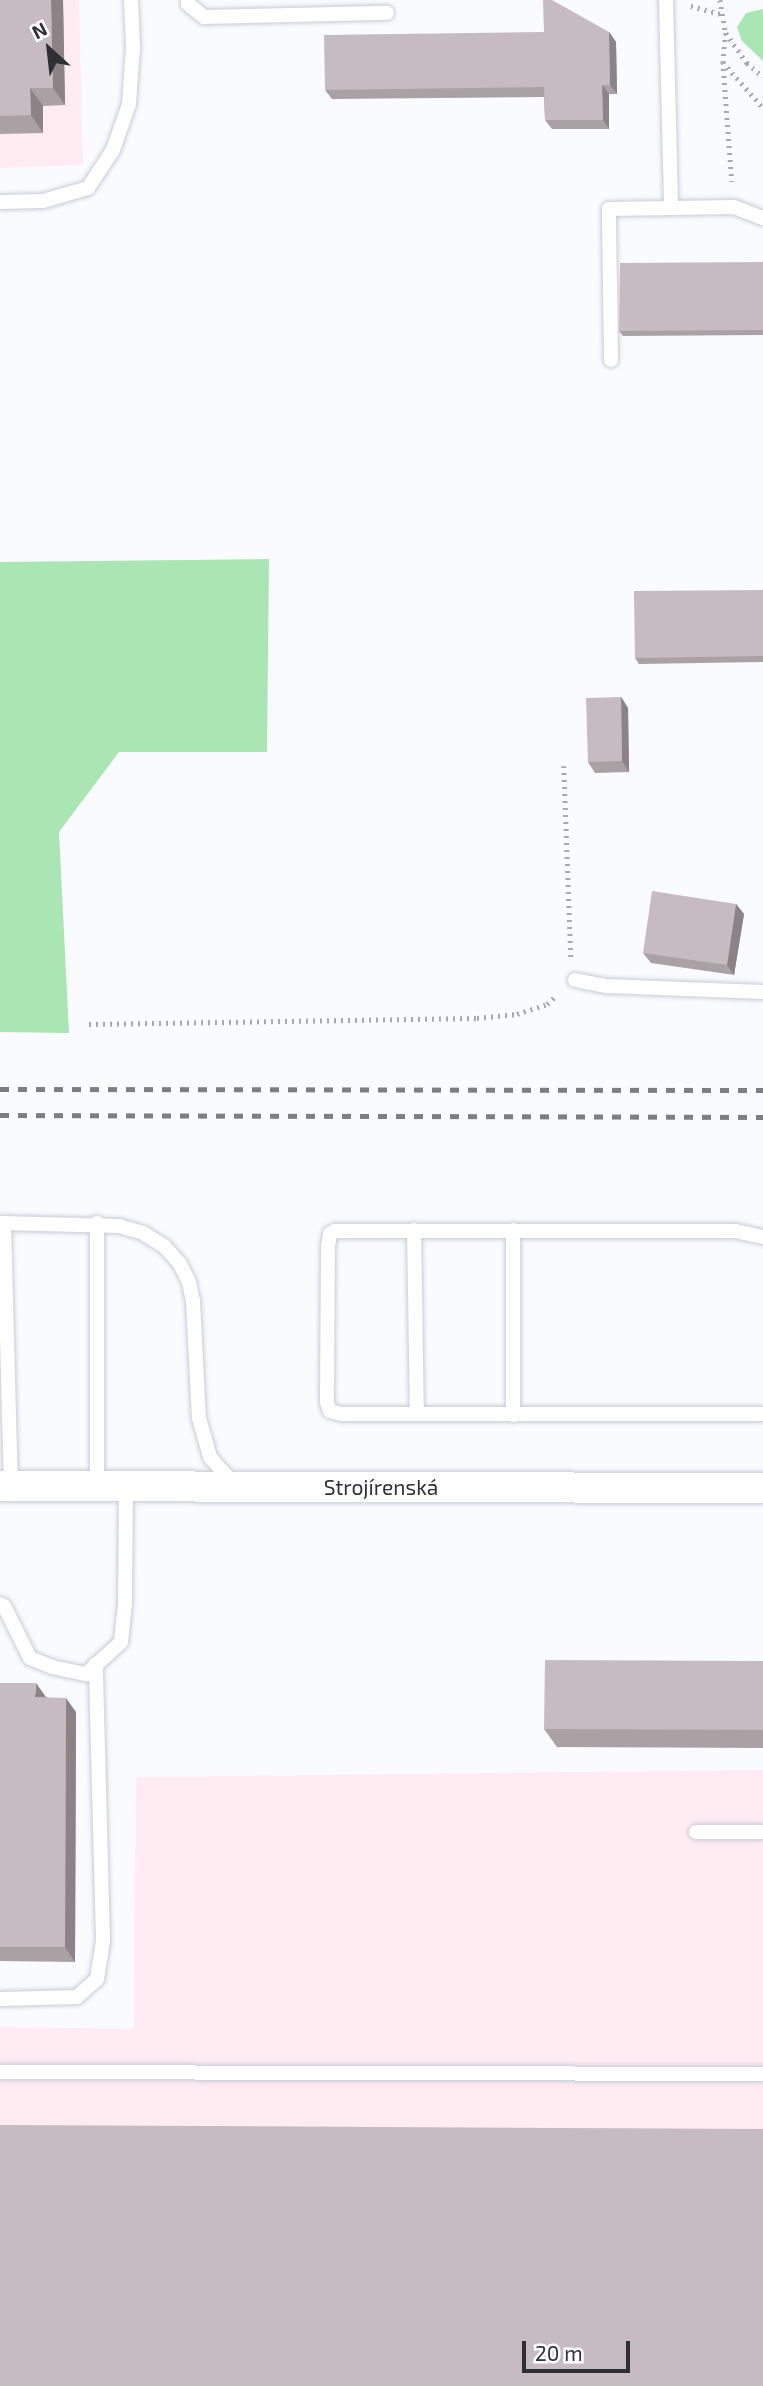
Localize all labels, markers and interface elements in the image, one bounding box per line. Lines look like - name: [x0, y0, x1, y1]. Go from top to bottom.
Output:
- north arrow: [14, 14, 84, 84]
- text: N: [28, 16, 51, 43]
- street label: Strojírenská: [324, 1474, 438, 1500]
- scale bar: [525, 2326, 634, 2370]
- text: 20 m: [535, 2340, 583, 2365]

